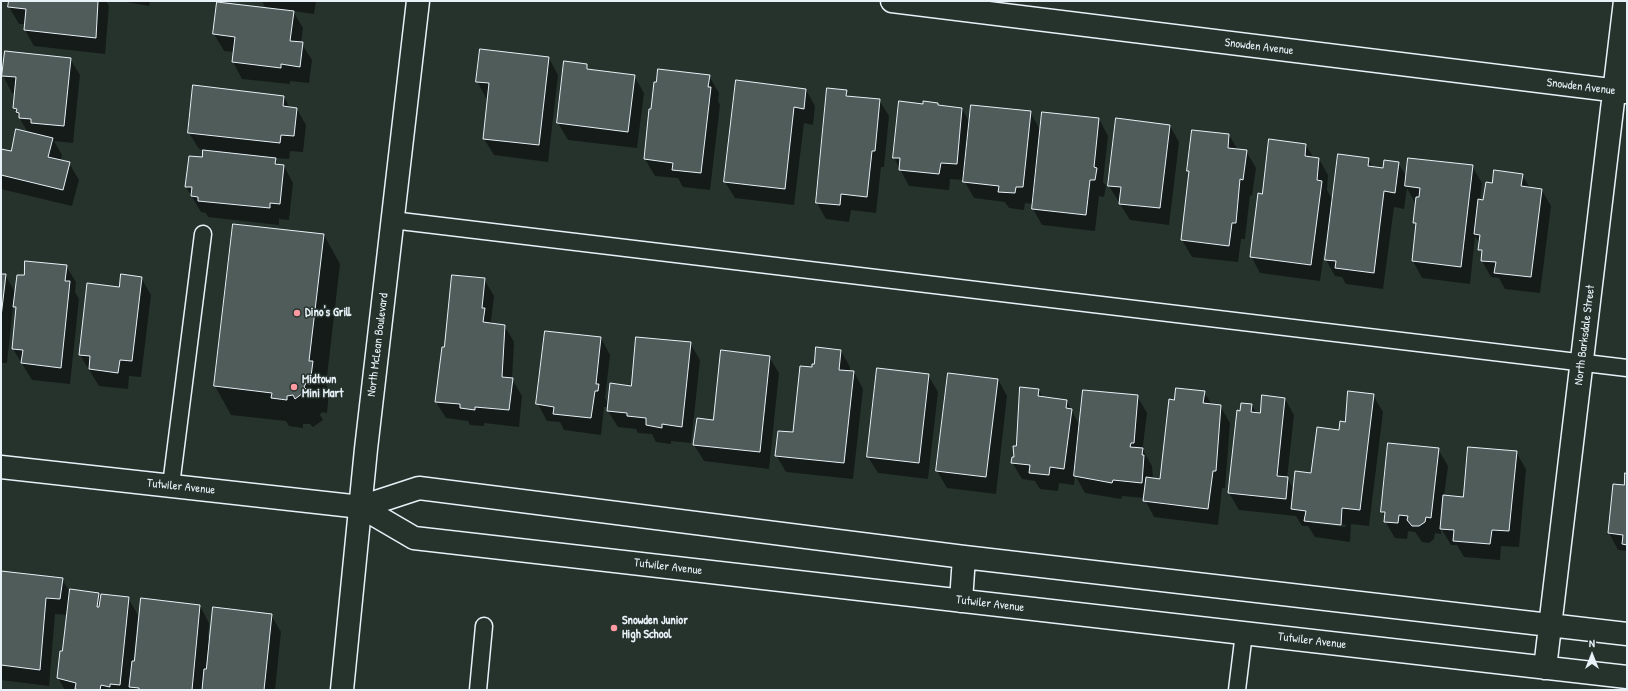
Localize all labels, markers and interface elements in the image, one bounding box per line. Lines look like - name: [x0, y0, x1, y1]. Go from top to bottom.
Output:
- street label: Snowden Avenue: [1224, 36, 1294, 58]
- street label: Snowden Avenue: [1546, 76, 1616, 98]
- street label: North Barksdale Street: [1572, 284, 1598, 386]
- street label: North McLean Boulevard: [365, 292, 391, 398]
- place label: Dino's Grill: [305, 306, 351, 320]
- marker: Dino's Grill: [292, 308, 302, 318]
- place label: Midtown Mini Mart: [302, 373, 343, 401]
- marker: Midtown Mini Mart: [289, 382, 299, 392]
- street label: Tutwiler Avenue: [146, 476, 216, 498]
- street label: Tutwiler Avenue: [633, 556, 703, 578]
- street label: Tutwiler Avenue: [955, 593, 1025, 615]
- place label: Snowden Junior High School: [622, 614, 688, 642]
- marker: Snowden Junior High School: [609, 623, 619, 633]
- street label: Tutwiler Avenue: [1277, 630, 1347, 652]
- north arrow: [1572, 635, 1612, 675]
- text: N: [1589, 636, 1595, 650]

